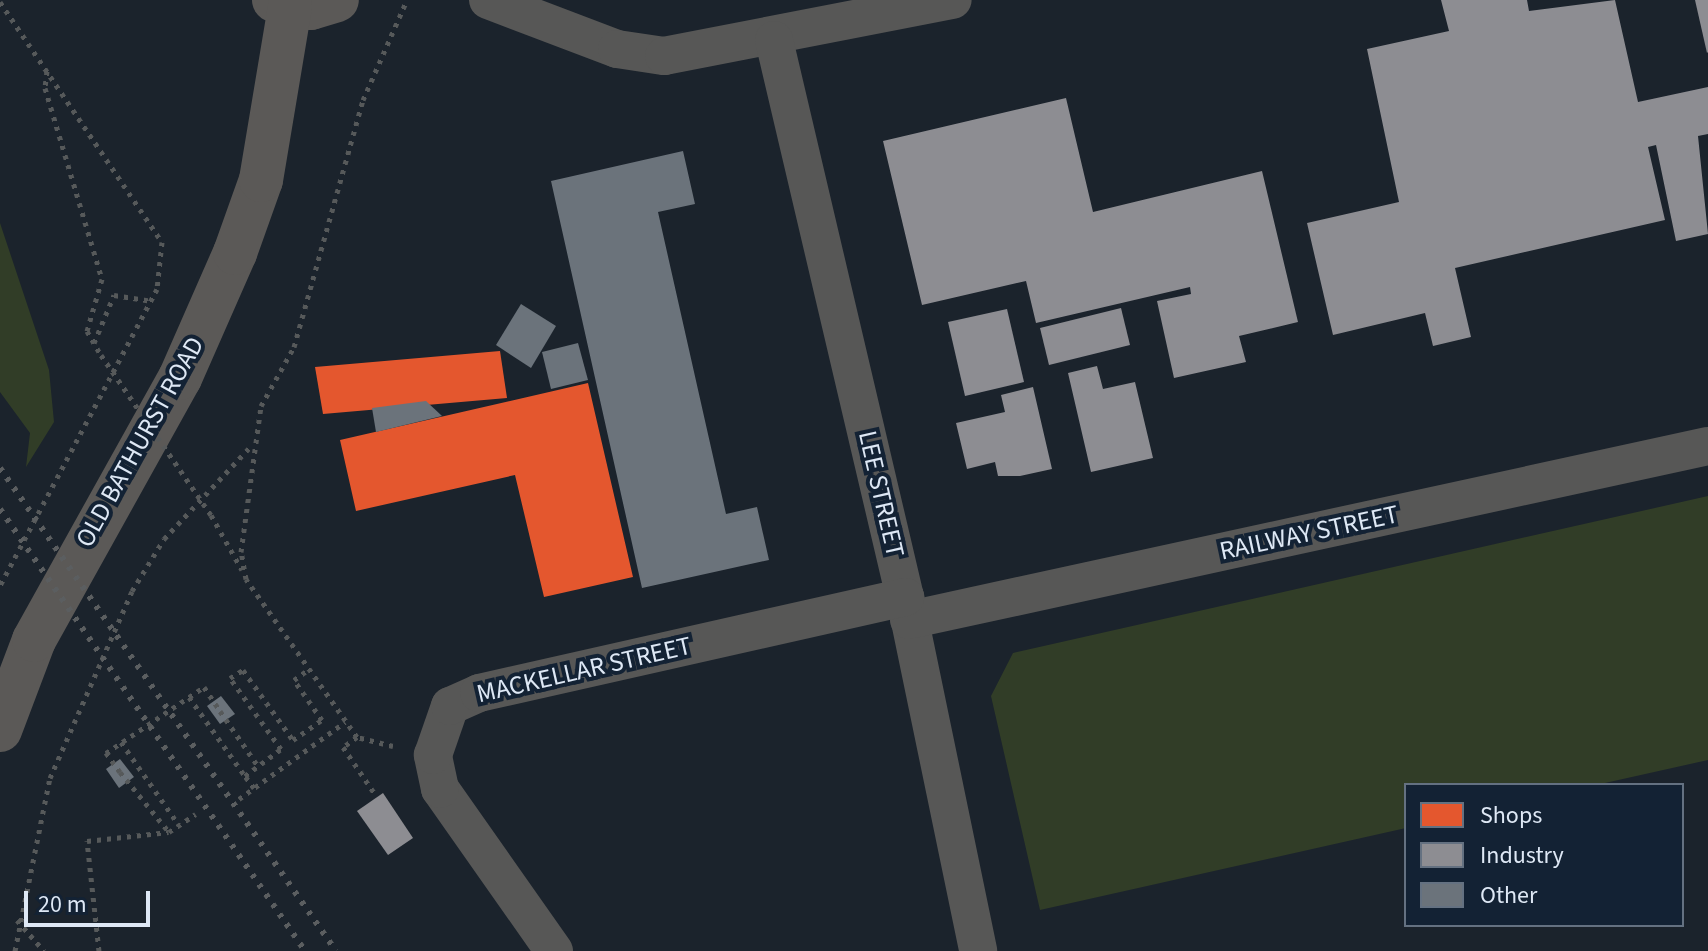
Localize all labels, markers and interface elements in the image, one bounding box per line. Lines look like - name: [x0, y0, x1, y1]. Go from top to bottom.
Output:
- street label: OLD BATHURST ROAD: [69, 331, 211, 553]
- street label: LEE STREET: [851, 428, 911, 560]
- street label: RAILWAY STREET: [1217, 499, 1401, 567]
- street label: MACKELLAR STREET: [474, 630, 694, 710]
- legend: [1404, 783, 1684, 927]
- text: Shops: [1480, 798, 1542, 833]
- text: Industry: [1480, 838, 1564, 873]
- scale bar: [28, 875, 154, 925]
- text: Other: [1480, 878, 1537, 913]
- text: 20 m: [38, 887, 87, 922]

